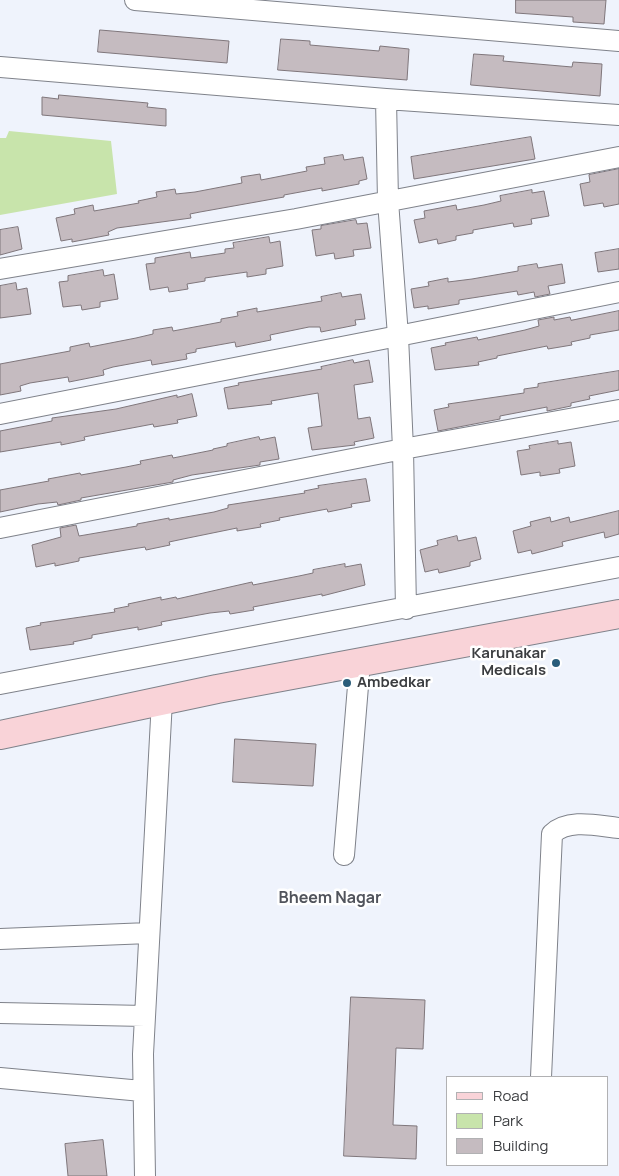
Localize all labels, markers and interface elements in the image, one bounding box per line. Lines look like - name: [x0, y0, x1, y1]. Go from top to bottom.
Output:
- place label: Karunakar Medicals: [472, 645, 546, 680]
- marker: Karunakar Medicals: [550, 657, 562, 669]
- place label: Ambedkar: [357, 674, 431, 692]
- marker: Ambedkar: [341, 677, 353, 689]
- district label: Bheem Nagar: [279, 889, 381, 909]
- legend: [446, 1076, 609, 1166]
- text: Road: [493, 1085, 529, 1106]
- text: Park: [493, 1110, 523, 1131]
- text: Building: [493, 1135, 548, 1156]

